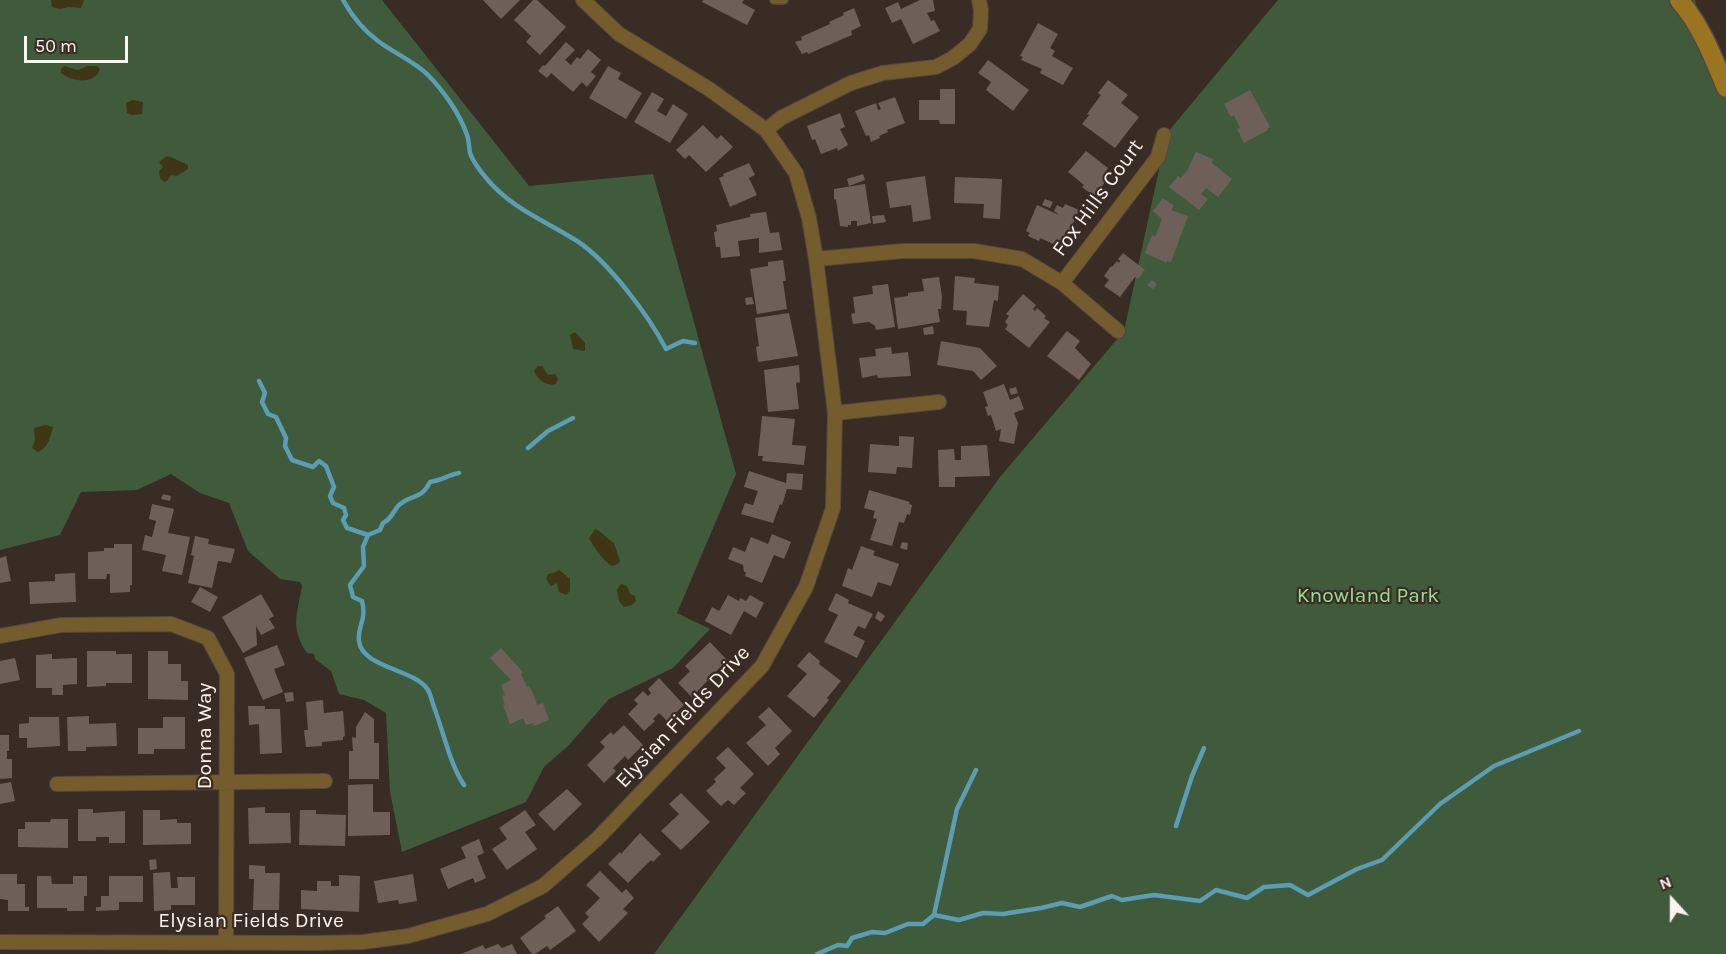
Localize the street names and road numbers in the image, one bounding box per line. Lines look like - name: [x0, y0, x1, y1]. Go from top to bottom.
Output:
- street label: Fox Hills Court: [1047, 135, 1149, 261]
- street label: Elysian Fields Drive: [611, 641, 755, 793]
- street label: Donna Way: [192, 683, 218, 789]
- street label: Elysian Fields Drive: [158, 908, 344, 934]

